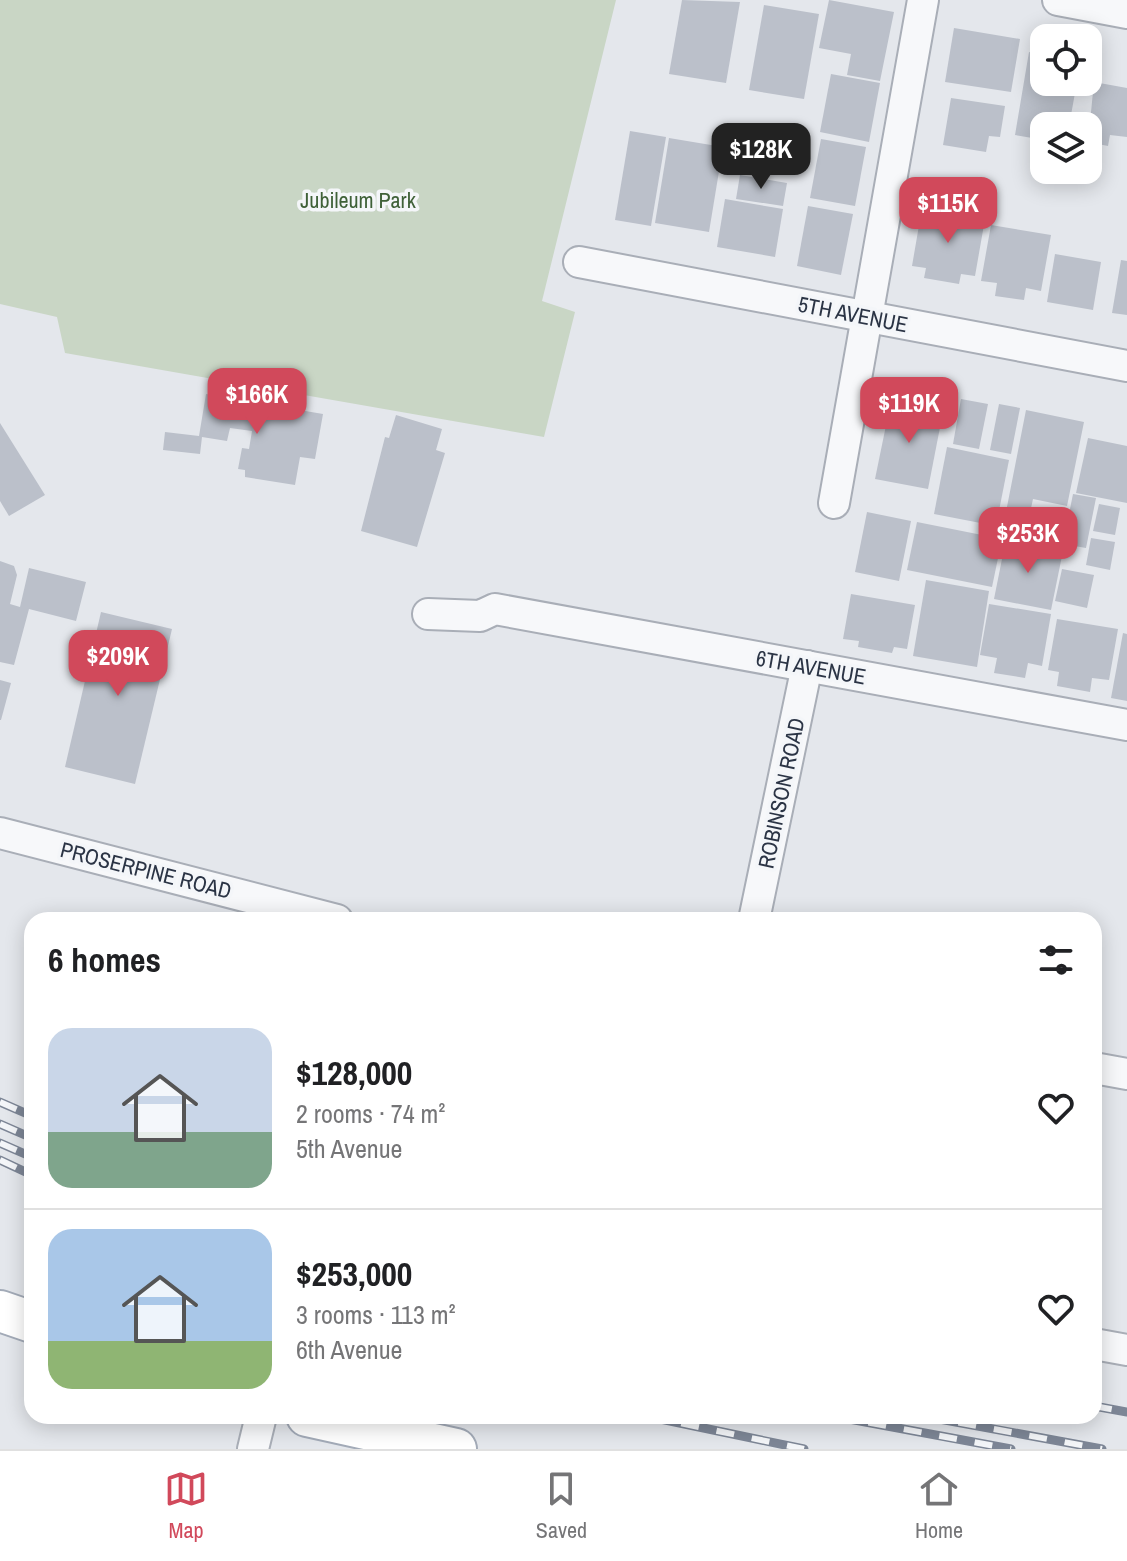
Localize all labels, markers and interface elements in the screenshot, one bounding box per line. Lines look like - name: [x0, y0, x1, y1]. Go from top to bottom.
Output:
- map controls: [1030, 24, 1102, 184]
- button: locate: [1030, 24, 1102, 96]
- button: layers: [1030, 112, 1102, 184]
- pin: $128K: [705, 123, 817, 191]
- text: $128K: [730, 131, 792, 166]
- pin: $115K: [892, 177, 1004, 245]
- park label: Jubileum Park: [300, 185, 417, 215]
- text: $115K: [917, 185, 979, 220]
- street label: 5TH AVENUE: [796, 289, 910, 339]
- pin: $166K: [201, 368, 313, 436]
- text: $166K: [226, 376, 288, 411]
- pin: $119K: [853, 377, 965, 445]
- text: $119K: [878, 385, 940, 420]
- pin: $253K: [972, 507, 1084, 575]
- text: $253K: [997, 515, 1059, 550]
- pin: $209K: [62, 630, 174, 698]
- text: $209K: [87, 638, 149, 673]
- street label: 6TH AVENUE: [754, 643, 868, 691]
- street label: ROBINSON ROAD: [750, 715, 812, 871]
- street label: PROSERPINE ROAD: [57, 834, 235, 906]
- text: 6 homes: [48, 937, 161, 983]
- icon: filters: [1034, 938, 1078, 982]
- text: $128,000: [296, 1050, 412, 1096]
- icon: home: [112, 1060, 208, 1156]
- icon: heart: [1034, 1086, 1078, 1130]
- text: 2 rooms · 74 m²: [296, 1096, 445, 1131]
- text: 5th Avenue: [296, 1131, 402, 1166]
- text: $253,000: [296, 1251, 412, 1297]
- icon: home: [112, 1261, 208, 1357]
- icon: heart: [1034, 1287, 1078, 1331]
- text: 3 rooms · 113 m²: [296, 1297, 456, 1332]
- text: 6th Avenue: [296, 1332, 402, 1367]
- tab: Map: [164, 1467, 208, 1545]
- tab: Saved: [536, 1467, 587, 1545]
- tab: Home: [915, 1467, 963, 1545]

